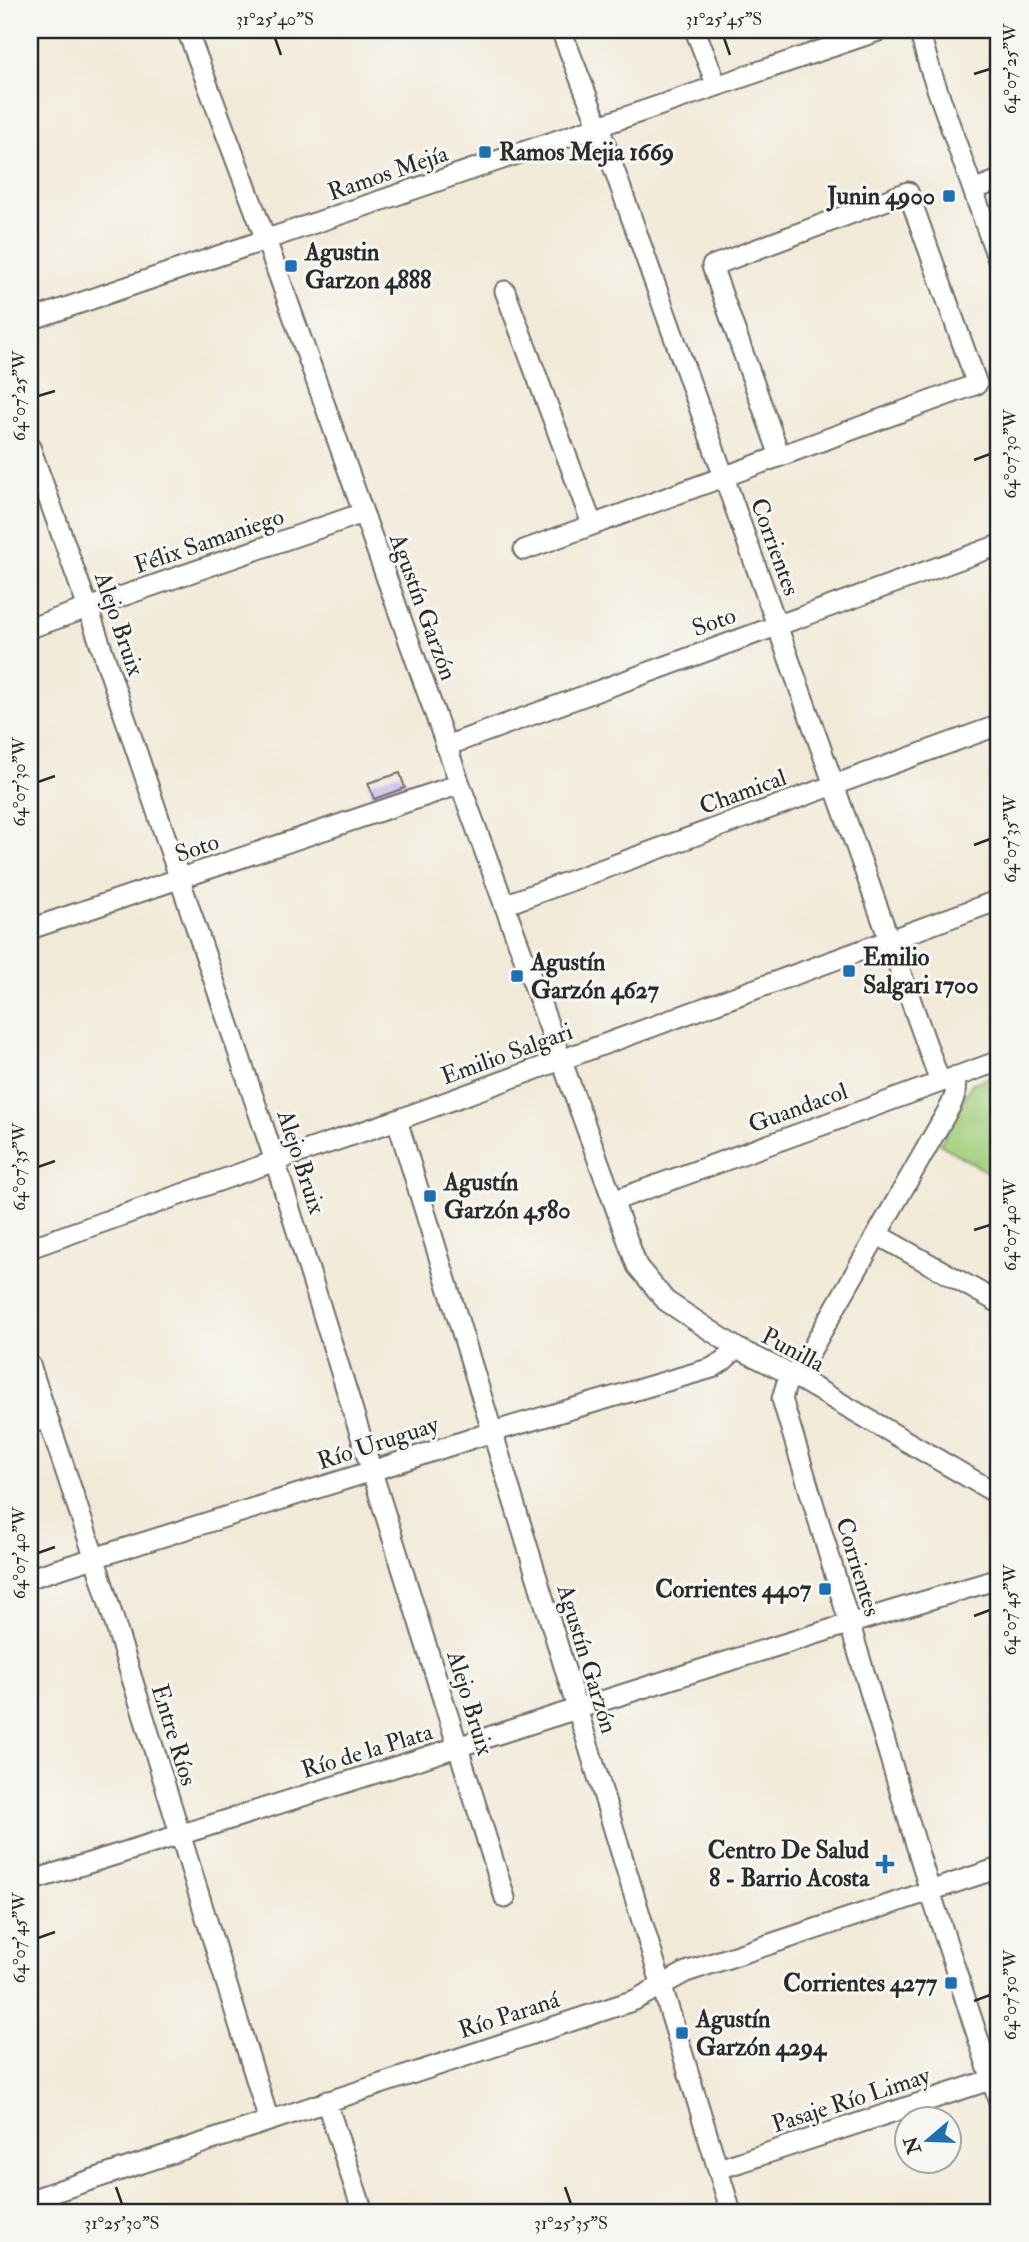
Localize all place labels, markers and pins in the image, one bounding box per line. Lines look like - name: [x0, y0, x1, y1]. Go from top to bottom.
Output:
- place label: Ramos Mejia 1669: [499, 137, 674, 168]
- marker: Ramos Mejia 1669: [477, 144, 493, 160]
- place label: Junin 4900: [826, 181, 935, 212]
- marker: Junin 4900: [941, 188, 957, 204]
- place label: Agustin Garzon 4888: [304, 237, 432, 296]
- marker: Agustin Garzon 4888: [283, 258, 299, 274]
- place label: Emilio Salgari 1700: [863, 942, 979, 1001]
- place label: Agustín Garzón 4627: [530, 947, 660, 1006]
- marker: Emilio Salgari 1700: [841, 963, 857, 979]
- marker: Agustín Garzón 4627: [509, 968, 525, 984]
- place label: Agustín Garzón 4580: [443, 1167, 571, 1226]
- marker: Agustín Garzón 4580: [422, 1188, 438, 1204]
- place label: Corrientes 4407: [655, 1574, 812, 1605]
- marker: Corrientes 4407: [817, 1581, 833, 1597]
- place label: Centro De Salud 8 - Barrio Acosta: [708, 1835, 870, 1894]
- marker: Centro De Salud 8 - Barrio Acosta: [875, 1854, 895, 1874]
- place label: Corrientes 4277: [783, 1968, 938, 1999]
- marker: Corrientes 4277: [943, 1975, 959, 1991]
- place label: Agustín Garzón 4294: [695, 2004, 828, 2063]
- marker: Agustín Garzón 4294: [674, 2025, 690, 2041]

